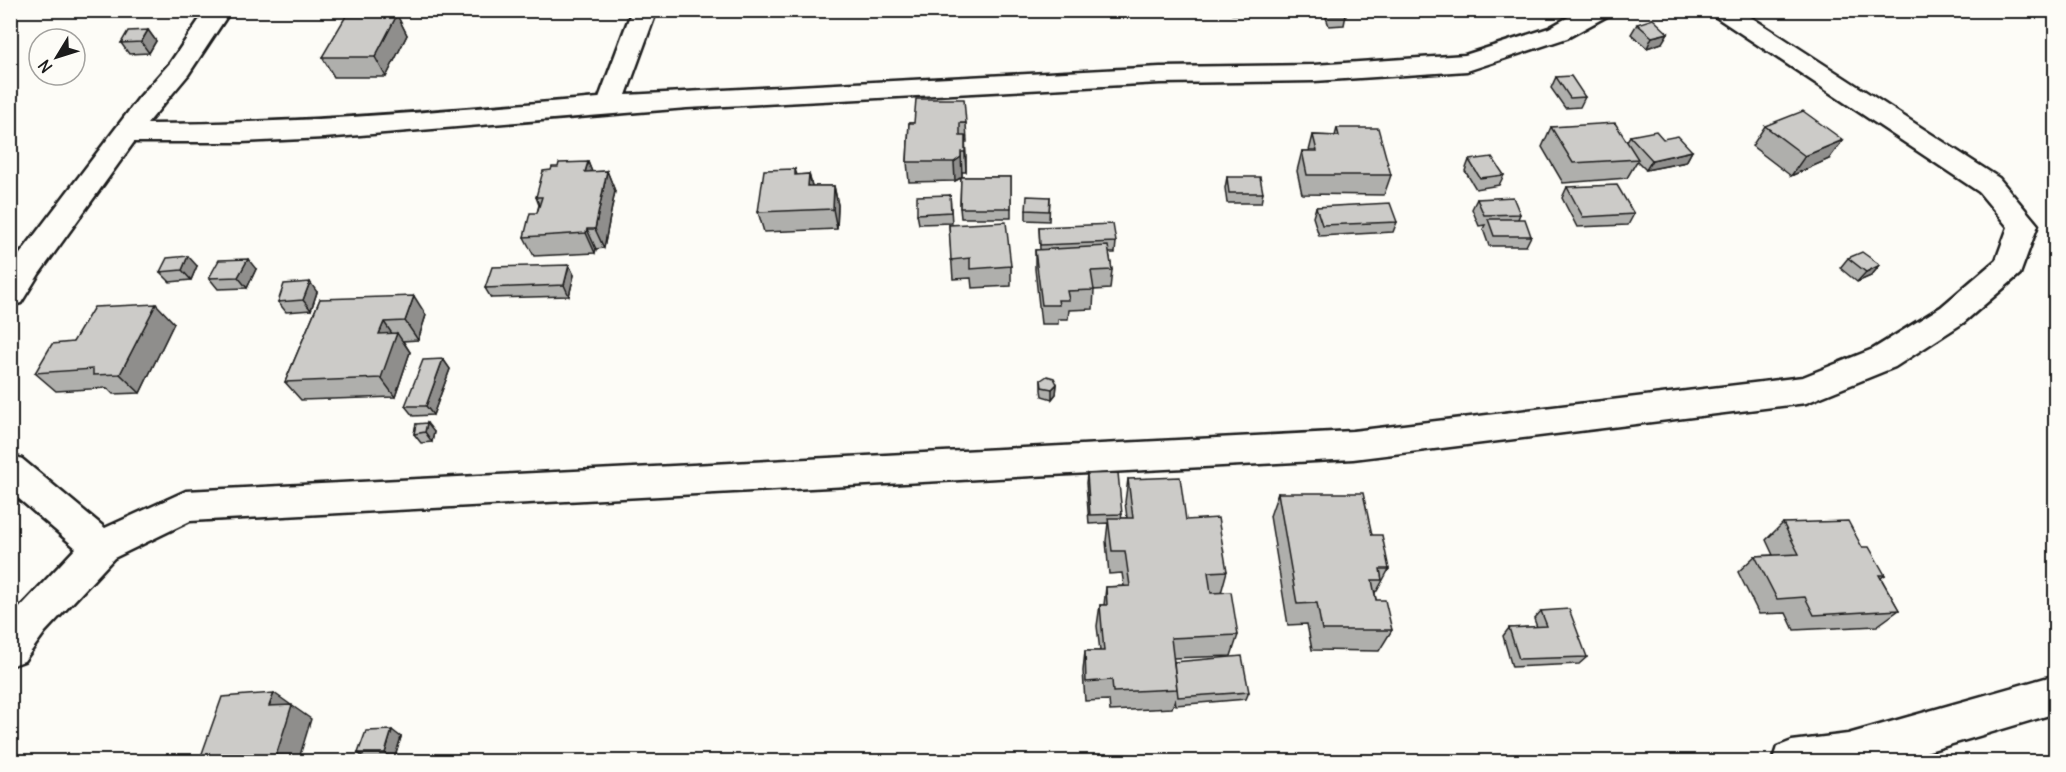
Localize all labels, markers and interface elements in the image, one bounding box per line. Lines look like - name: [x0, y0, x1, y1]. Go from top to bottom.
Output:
- north arrow: [27, 27, 87, 87]
- text: N: [34, 56, 56, 77]

